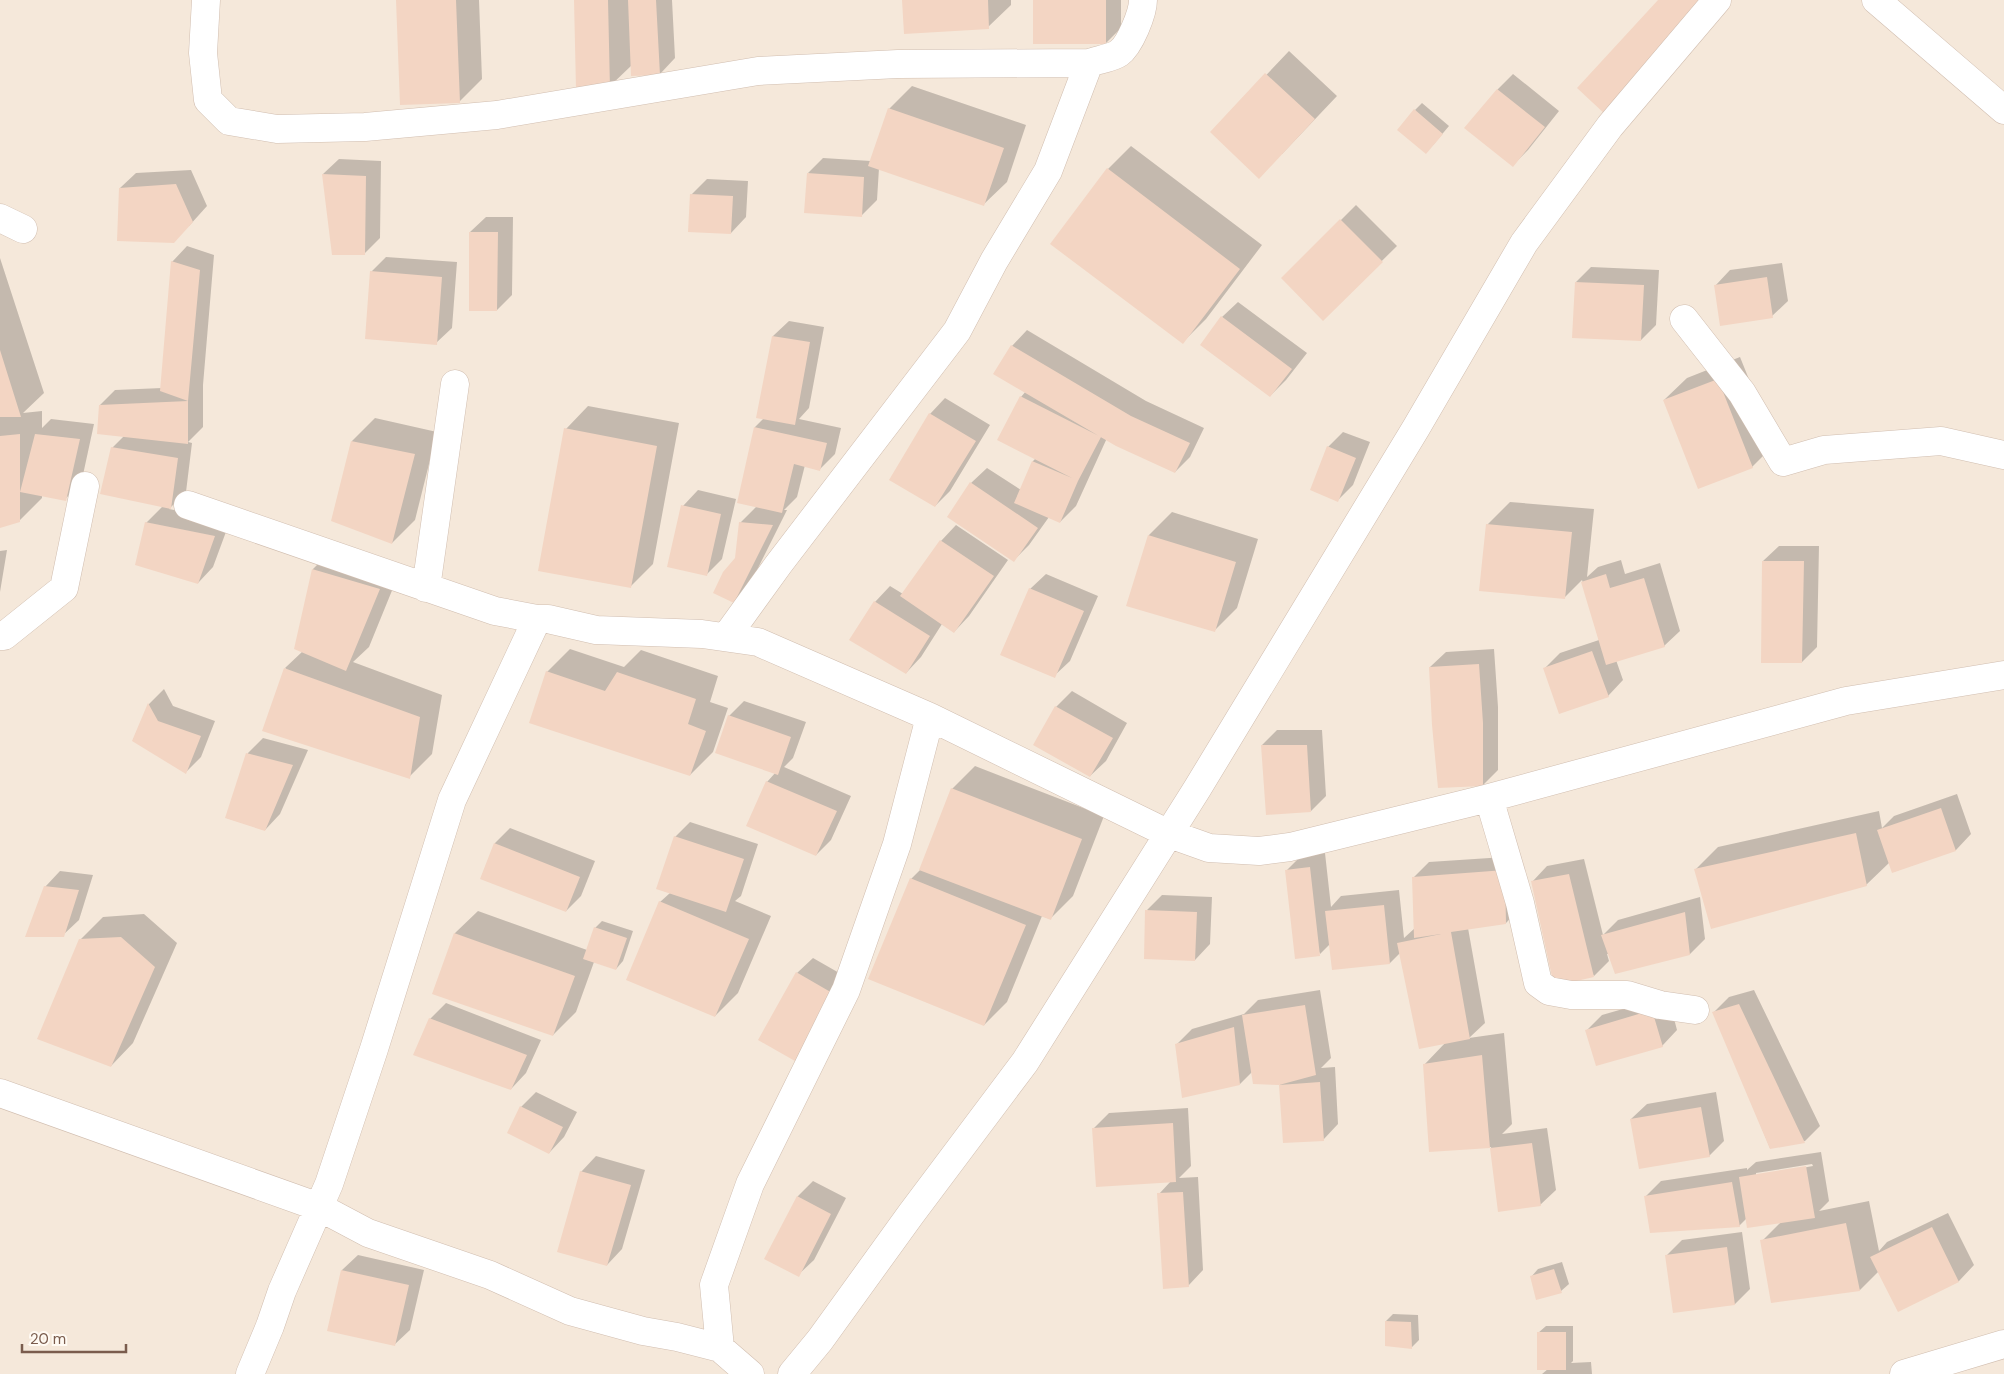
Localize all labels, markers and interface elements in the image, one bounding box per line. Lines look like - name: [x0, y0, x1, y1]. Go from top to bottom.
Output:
- scale bar: [22, 1322, 126, 1354]
- text: 20 m: [30, 1329, 66, 1349]

